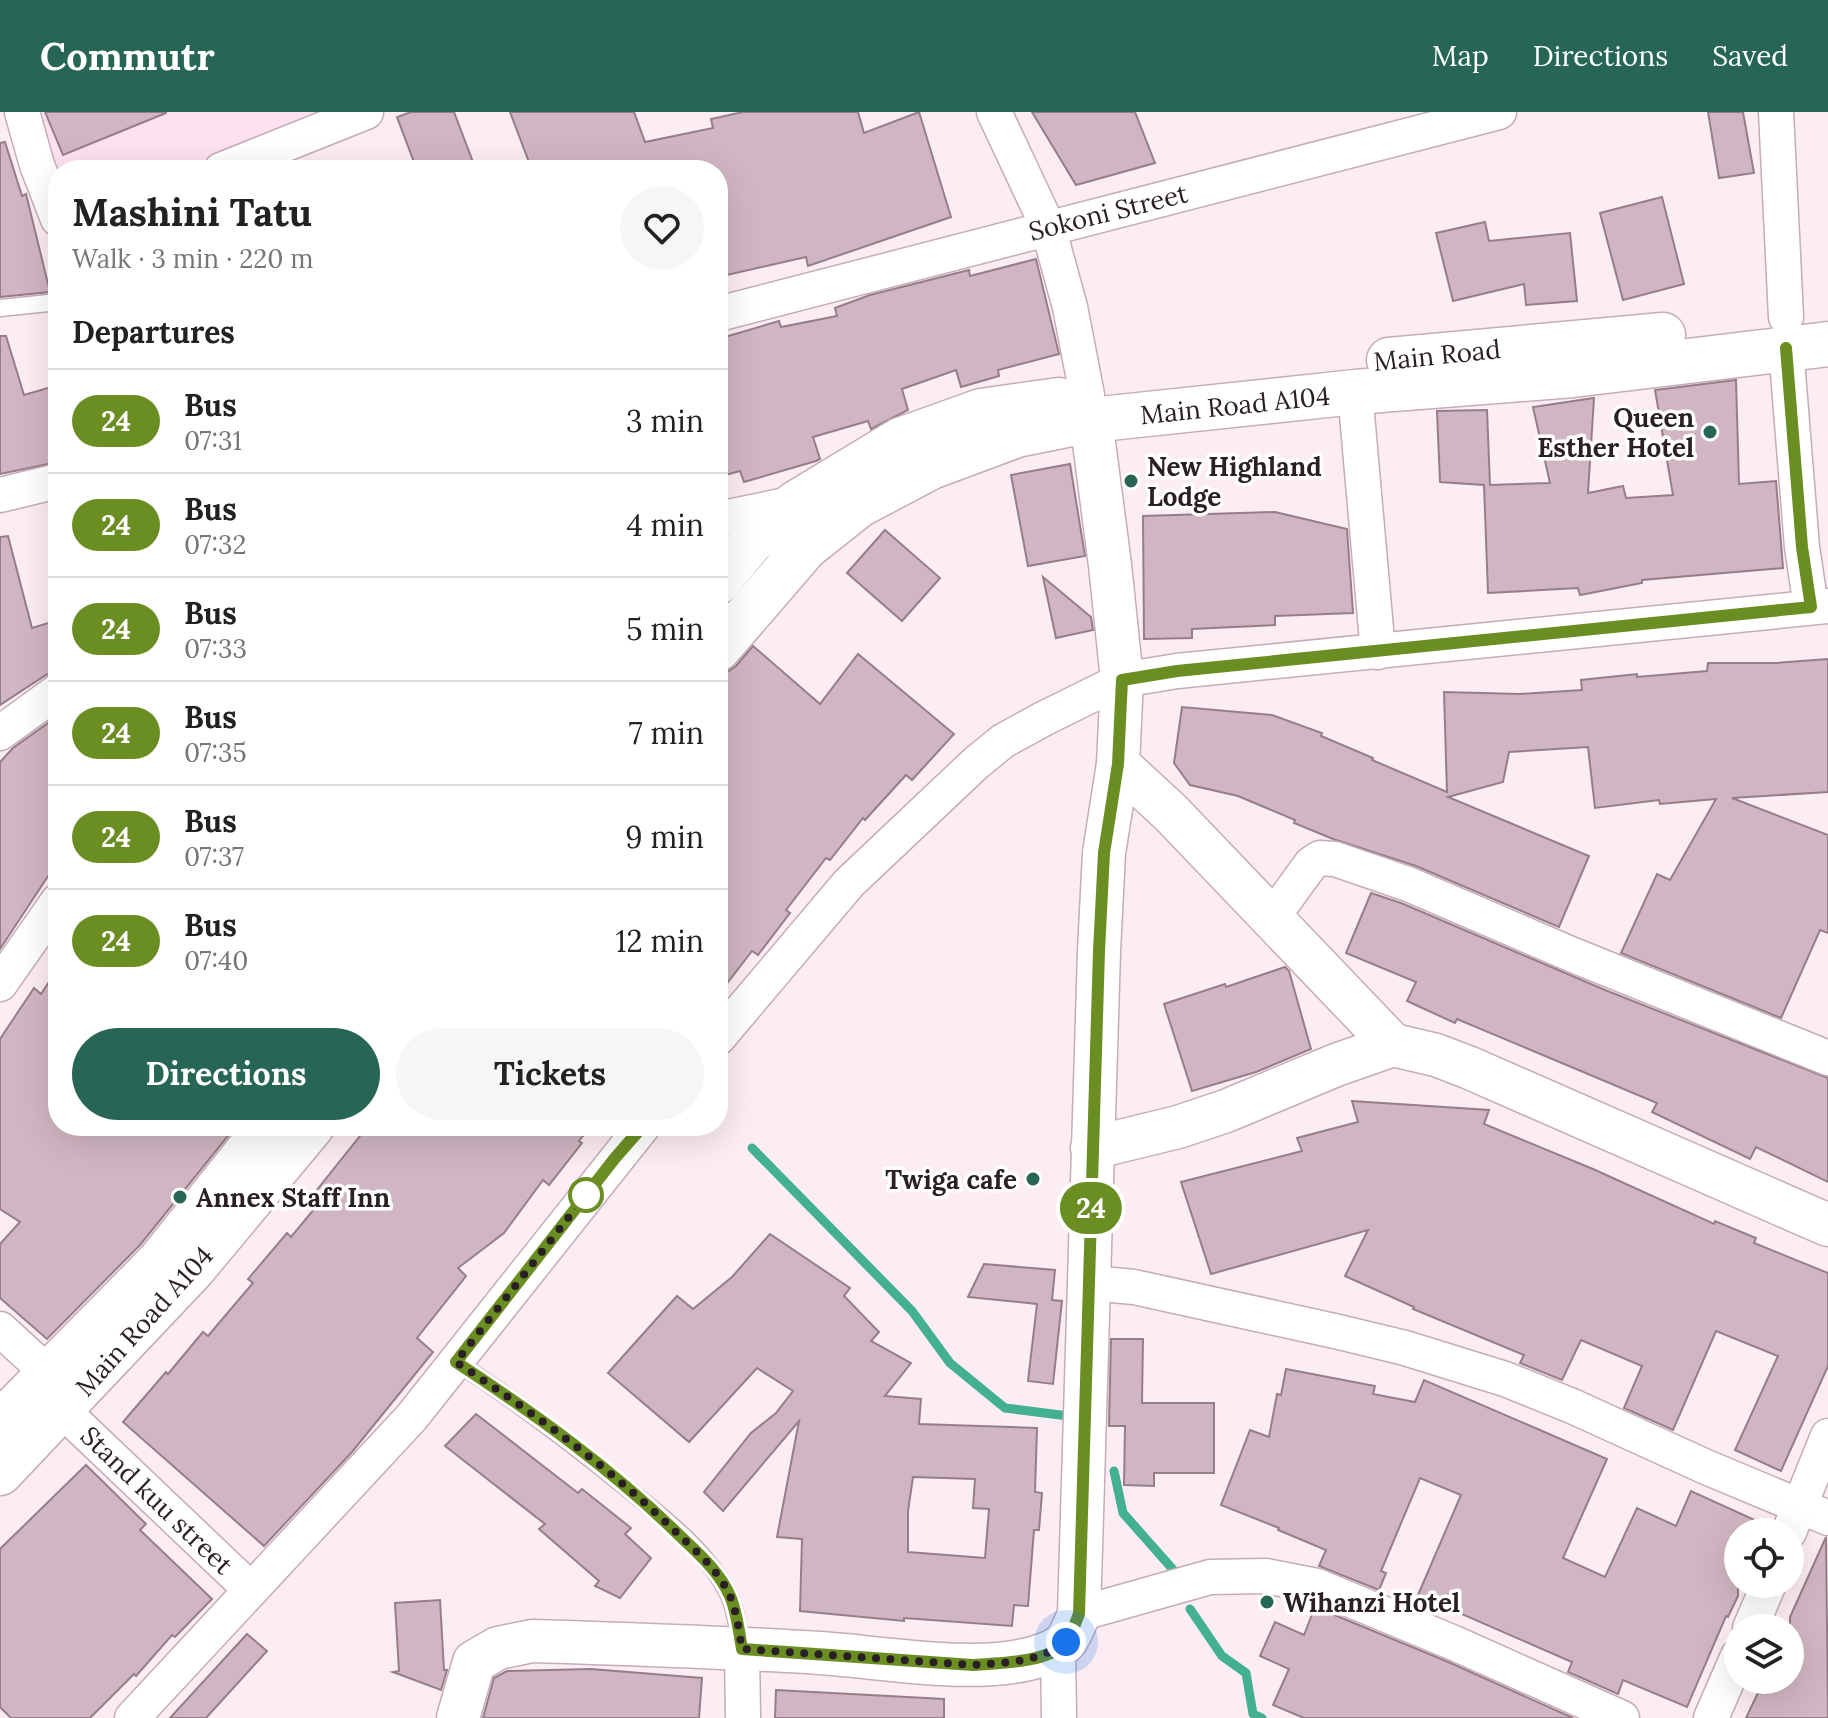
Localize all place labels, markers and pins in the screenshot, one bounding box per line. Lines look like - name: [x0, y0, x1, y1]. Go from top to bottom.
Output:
- place label: Queen Esther Hotel: [1537, 401, 1694, 464]
- marker: Queen Esther Hotel: [1701, 423, 1719, 441]
- place label: New Highland Lodge: [1147, 450, 1322, 513]
- marker: New Highland Lodge: [1122, 472, 1140, 490]
- place label: Twiga cafe: [885, 1163, 1017, 1196]
- marker: Twiga cafe: [1024, 1170, 1042, 1188]
- unlabelled marker: [569, 1178, 603, 1212]
- place label: Annex Staff Inn: [196, 1181, 391, 1214]
- marker: Annex Staff Inn: [171, 1188, 189, 1206]
- place label: Wihanzi Hotel: [1283, 1586, 1460, 1619]
- marker: Wihanzi Hotel: [1258, 1593, 1276, 1611]

